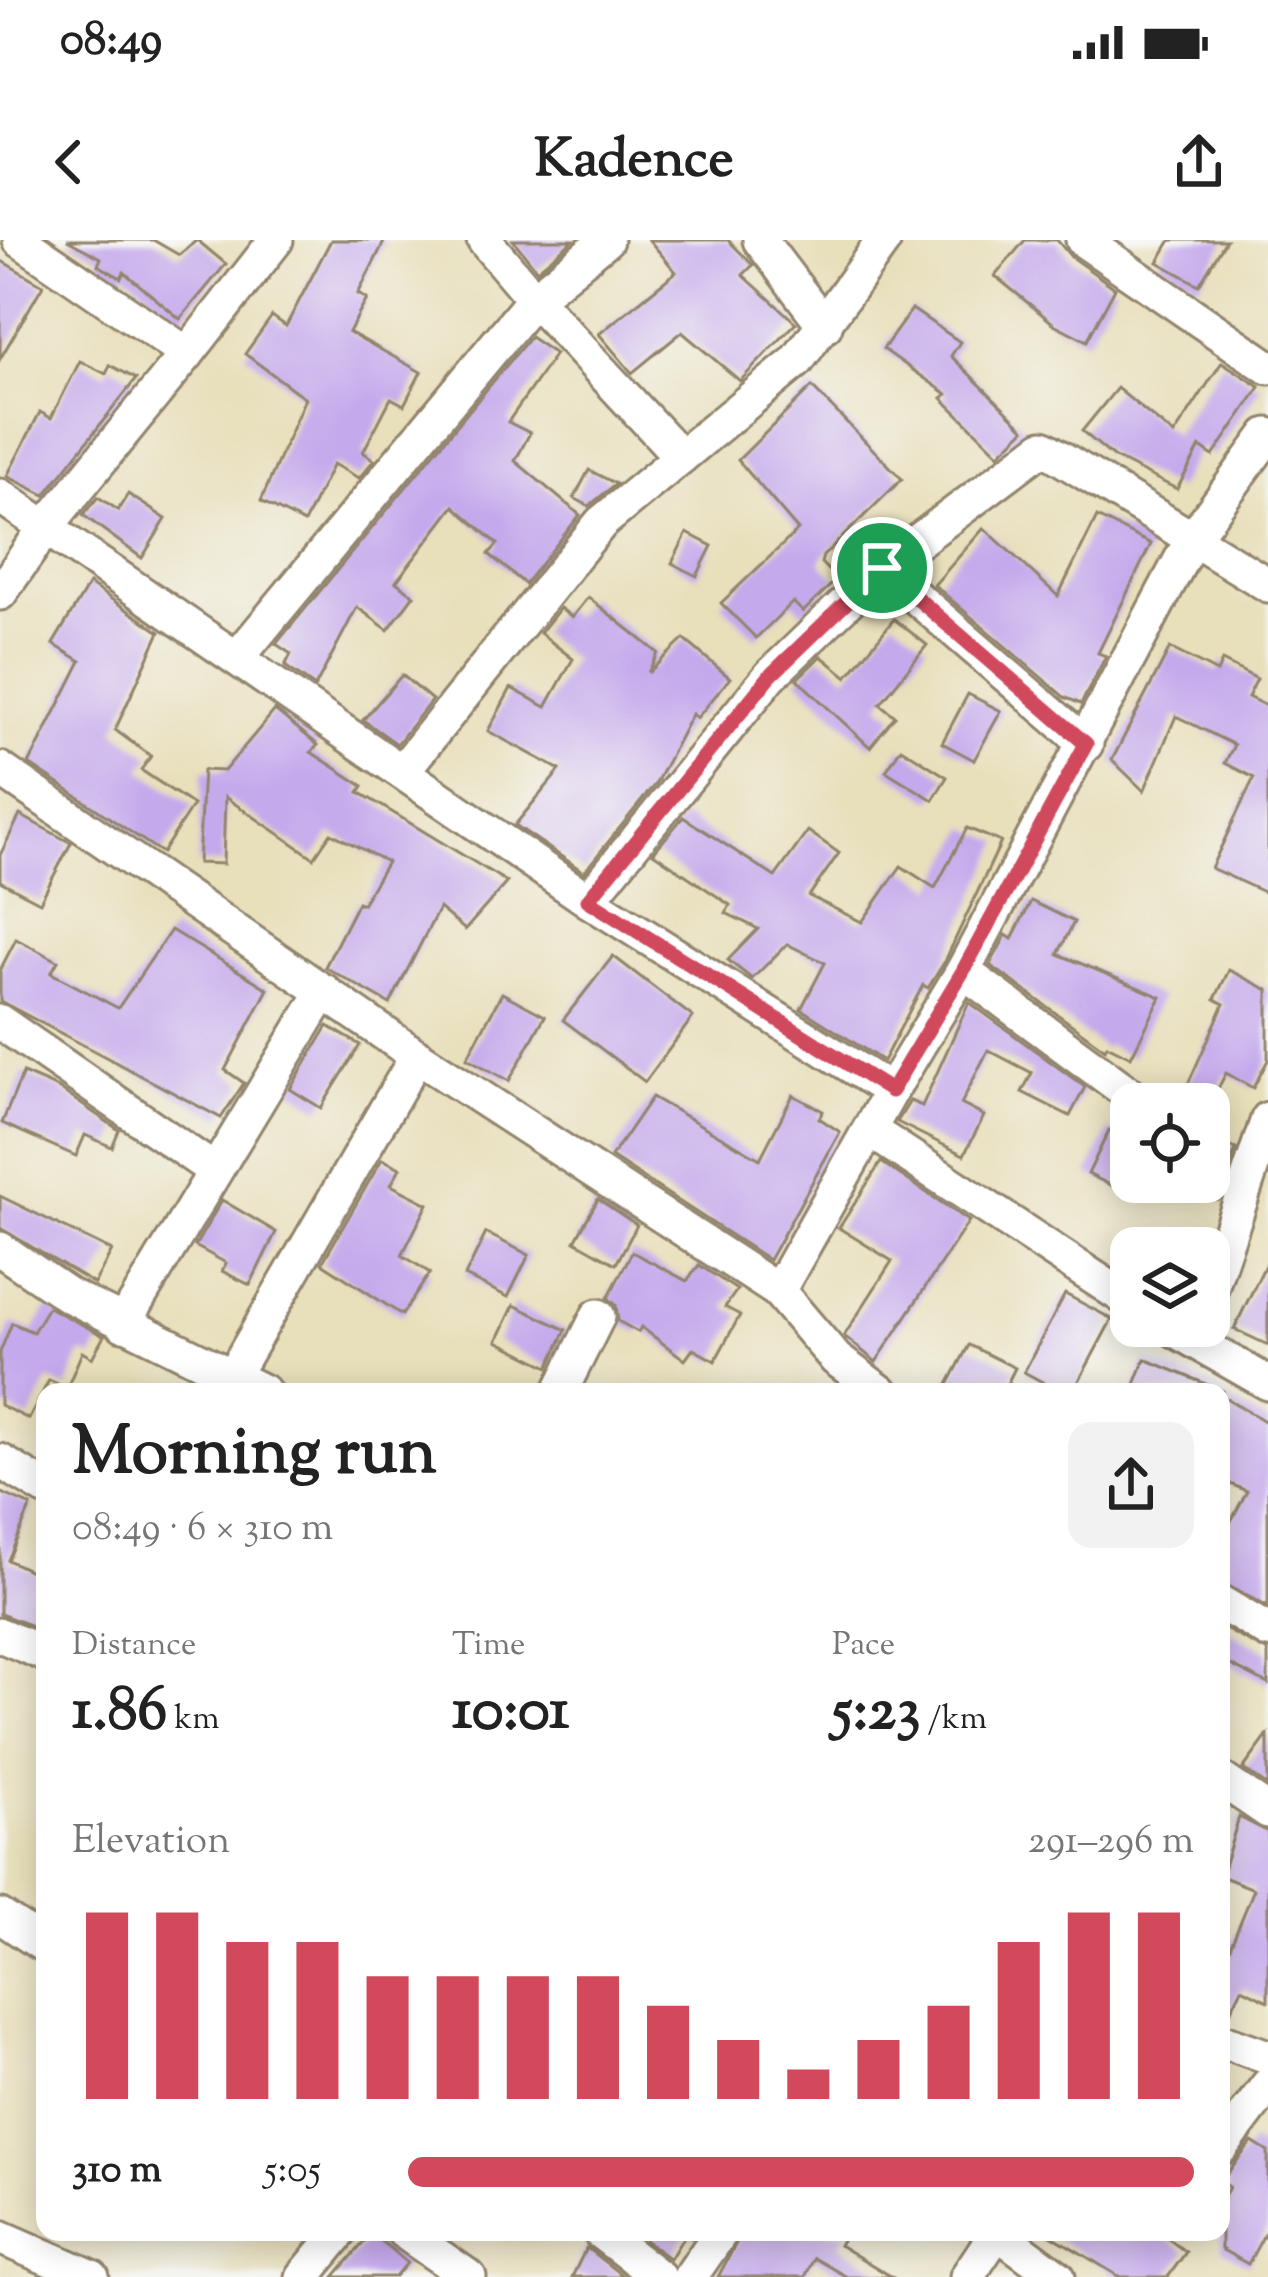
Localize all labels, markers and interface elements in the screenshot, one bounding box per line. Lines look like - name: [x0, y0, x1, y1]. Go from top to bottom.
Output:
- text: 08:49: [60, 10, 162, 75]
- text: Kadence: [534, 123, 734, 201]
- icon: back: [36, 129, 102, 195]
- icon: share: [1166, 129, 1232, 195]
- pin: [831, 517, 933, 619]
- icon: arrive: [849, 535, 915, 601]
- map controls: [1110, 1083, 1230, 1347]
- button: locate: [1110, 1083, 1230, 1203]
- button: layers: [1110, 1227, 1230, 1347]
- text: Morning run: [72, 1409, 437, 1504]
- button: share: [1068, 1422, 1194, 1548]
- text: 08:49 · 6 × 310 m: [72, 1502, 333, 1558]
- text: Distance: [72, 1622, 196, 1670]
- text: Time: [452, 1622, 525, 1670]
- text: Pace: [832, 1622, 895, 1670]
- text: 1.86: [72, 1670, 167, 1757]
- text: 10:01: [452, 1670, 569, 1757]
- text: 5:23: [832, 1670, 920, 1757]
- text: km: [167, 1696, 220, 1744]
- text: /km: [920, 1696, 987, 1744]
- text: Elevation: [72, 1815, 230, 1871]
- text: 291–296 m: [1028, 1815, 1194, 1871]
- text: 310 m: [72, 2144, 162, 2200]
- text: 5:05: [264, 2144, 321, 2200]

